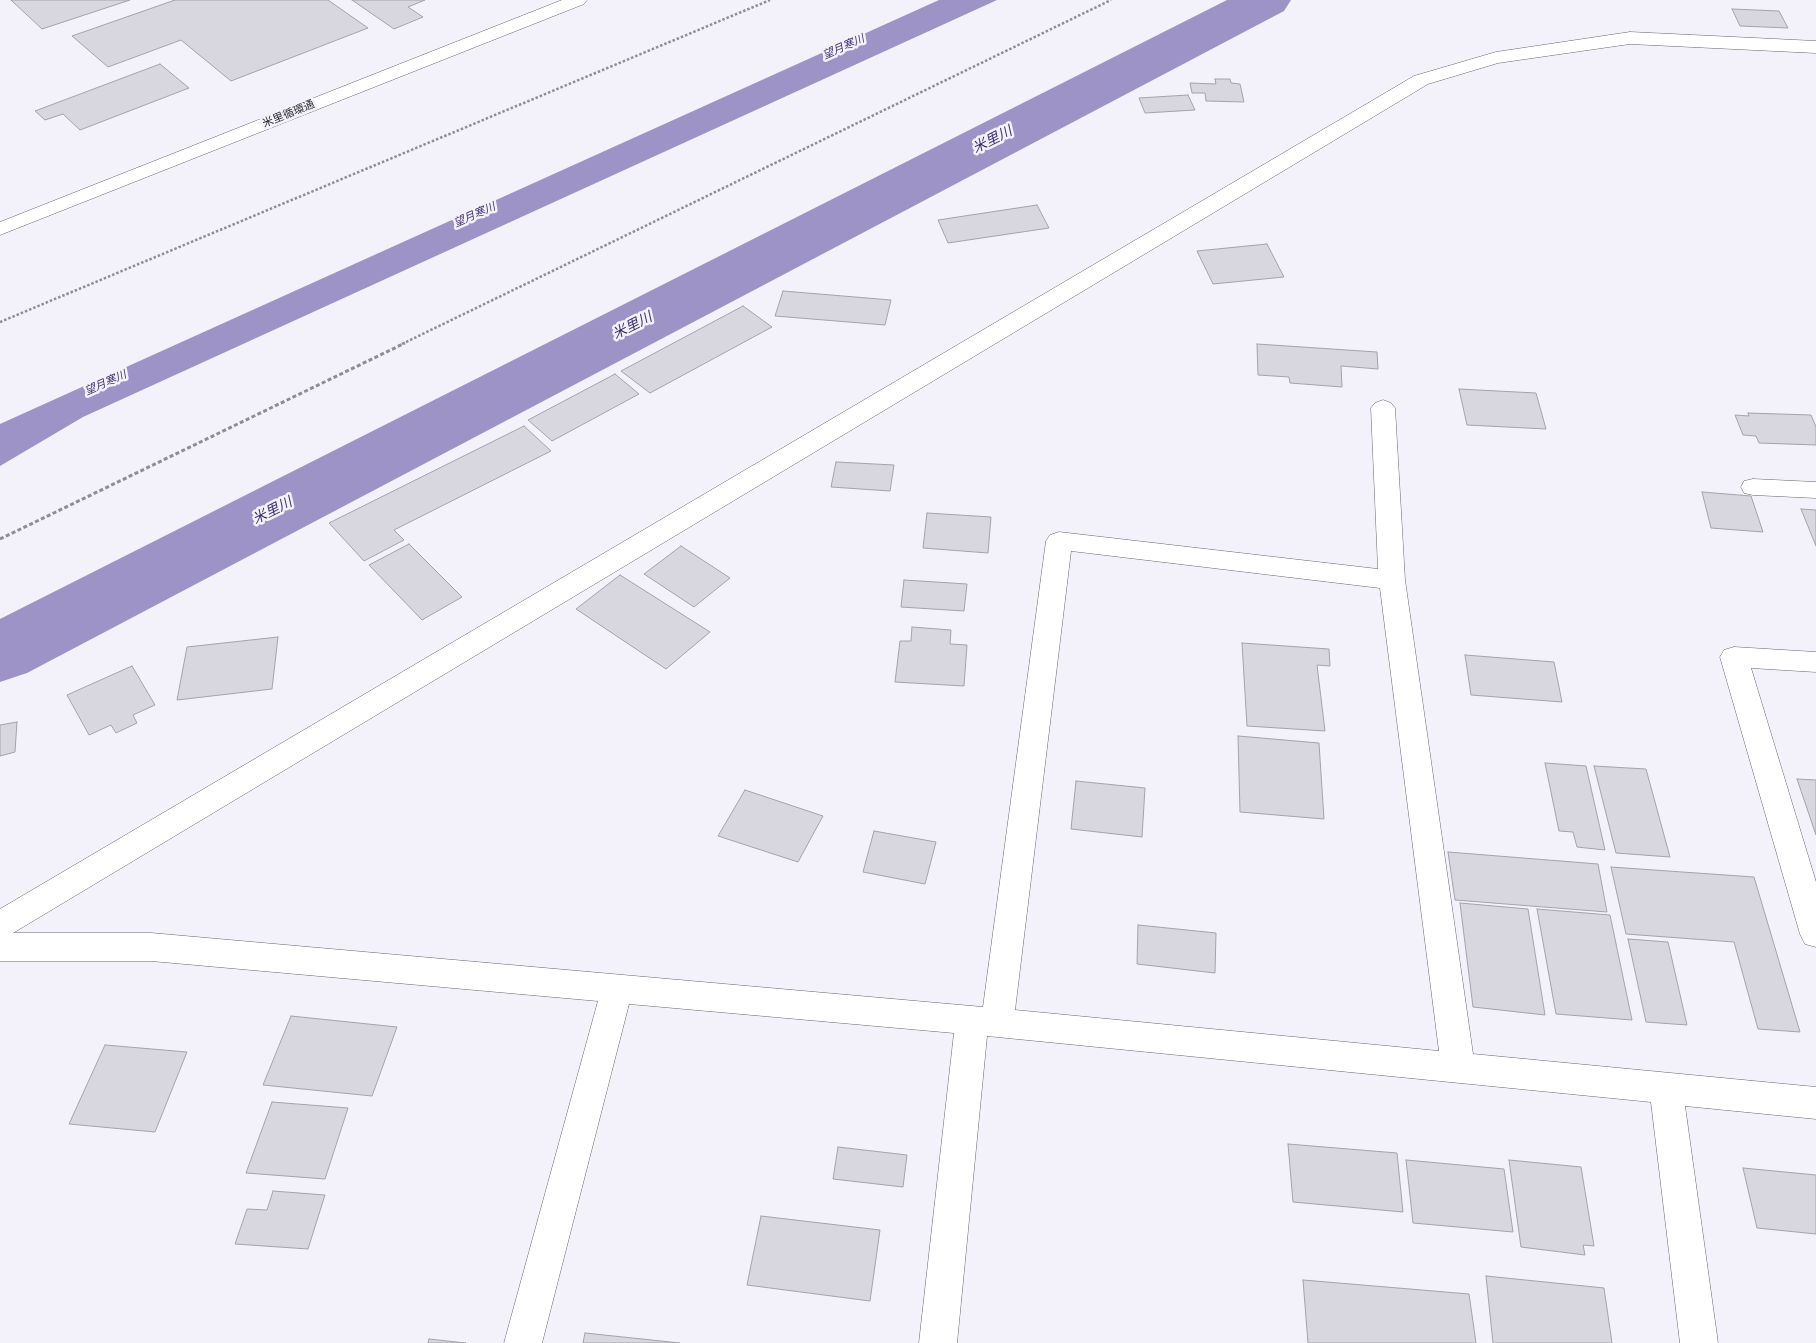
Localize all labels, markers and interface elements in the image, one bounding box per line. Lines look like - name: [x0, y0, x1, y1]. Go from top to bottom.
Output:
- water label: 望月寒川: [821, 33, 867, 63]
- street label: 米里循環通: [261, 99, 317, 131]
- water label: 米里川: [970, 124, 1016, 158]
- water label: 望月寒川: [452, 201, 498, 231]
- water label: 米里川: [610, 310, 656, 344]
- water label: 望月寒川: [83, 369, 129, 399]
- water label: 米里川: [250, 495, 296, 529]

